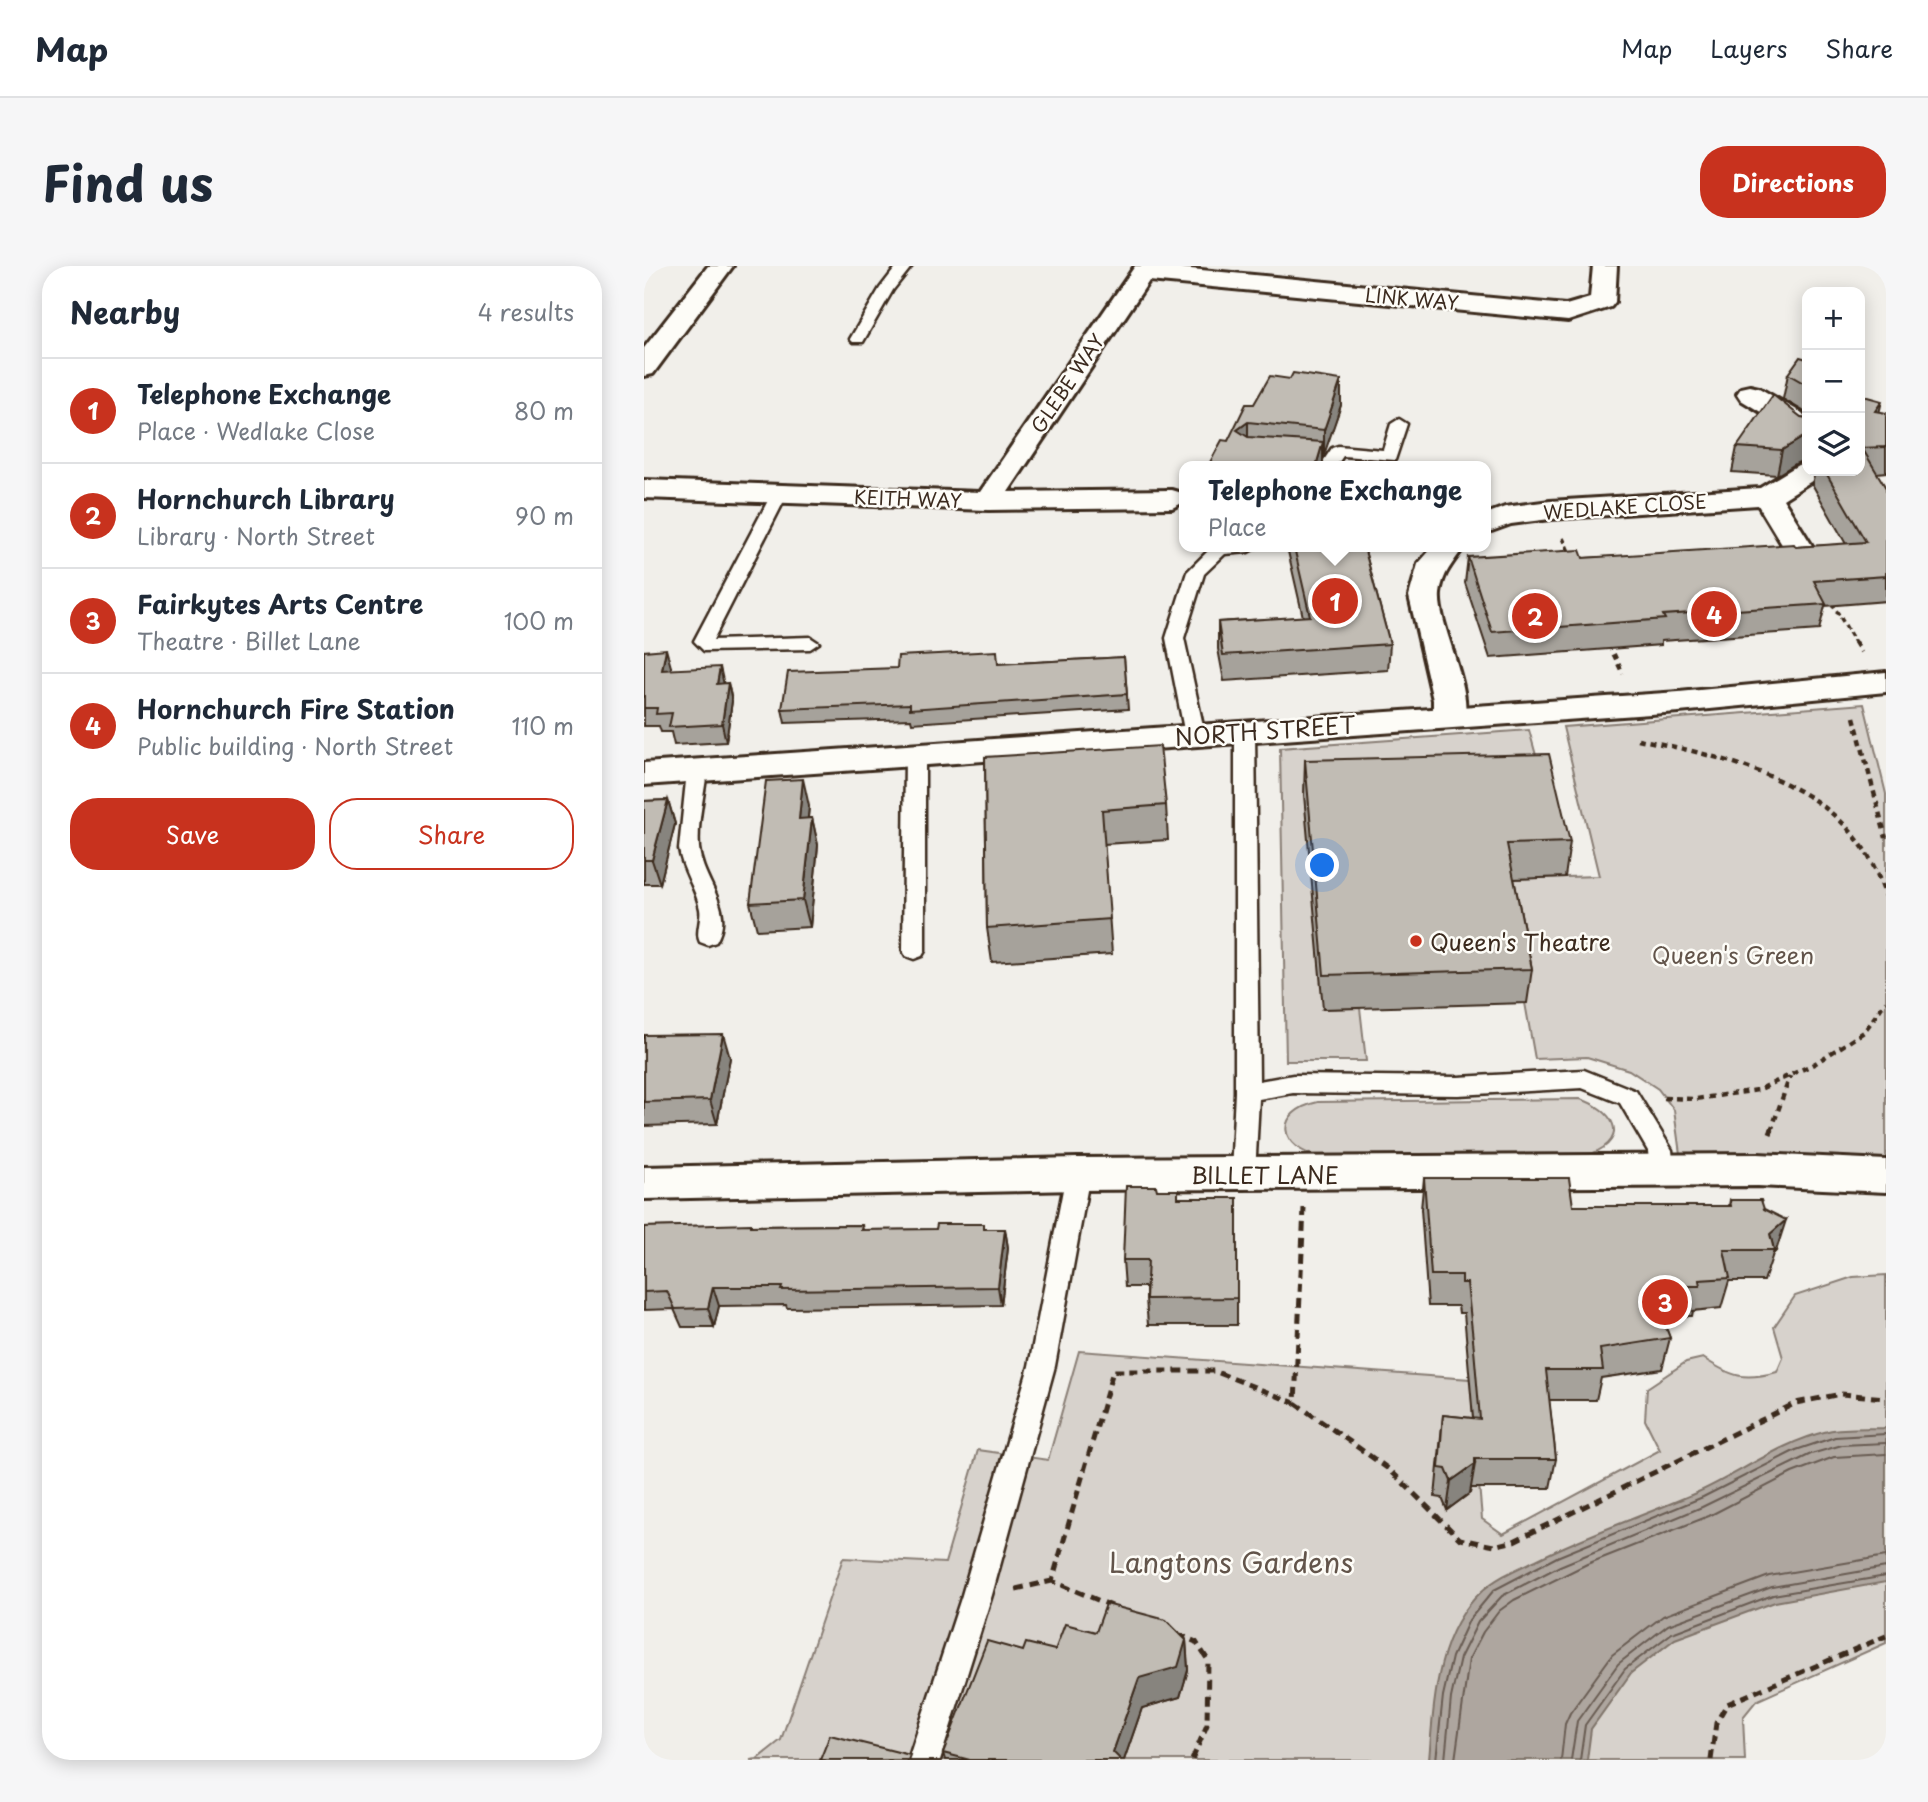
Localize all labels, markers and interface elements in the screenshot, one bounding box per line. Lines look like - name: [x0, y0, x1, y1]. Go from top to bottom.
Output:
- text: Map: [35, 23, 108, 73]
- text: Map: [1621, 30, 1672, 66]
- text: Layers: [1710, 30, 1787, 66]
- text: Share: [1825, 30, 1893, 66]
- text: Find us: [42, 145, 213, 219]
- button: Directions: [1700, 146, 1886, 218]
- street label: LINK WAY: [1364, 280, 1460, 316]
- map controls: [1802, 287, 1865, 476]
- button: +: [1802, 287, 1865, 350]
- text: Nearby: [70, 289, 180, 334]
- text: 4 results: [478, 294, 574, 329]
- street label: GLEBE WAY: [1024, 328, 1110, 438]
- button: −: [1802, 350, 1865, 413]
- text: Telephone Exchange: [137, 374, 391, 413]
- text: 1: [88, 393, 99, 428]
- text: 80 m: [514, 393, 574, 428]
- text: Place · Wedlake Close: [137, 413, 375, 448]
- button: layers: [1802, 413, 1865, 476]
- popup: [1179, 461, 1491, 552]
- text: Telephone Exchange: [1208, 470, 1462, 509]
- text: Hornchurch Library: [137, 479, 395, 518]
- street label: KEITH WAY: [854, 482, 962, 514]
- street label: WEDLAKE CLOSE: [1542, 486, 1708, 526]
- text: 2: [85, 498, 101, 533]
- text: 90 m: [515, 498, 574, 533]
- text: Place: [1208, 509, 1267, 544]
- text: Library · North Street: [137, 518, 375, 553]
- pin: 1: [1312, 575, 1358, 627]
- text: Fairkytes Arts Centre: [137, 584, 423, 623]
- pin: 4: [1691, 588, 1737, 640]
- pin: 2: [1512, 590, 1558, 642]
- text: 3: [85, 603, 101, 638]
- text: 100 m: [504, 603, 574, 638]
- text: Theatre · Billet Lane: [137, 623, 361, 658]
- text: Hornchurch Fire Station: [137, 689, 455, 728]
- street label: NORTH STREET: [1174, 706, 1357, 754]
- text: 4: [85, 708, 101, 743]
- text: 110 m: [512, 708, 574, 743]
- text: Public building · North Street: [137, 728, 453, 763]
- button: Save: [70, 798, 315, 870]
- button: Share: [329, 798, 574, 870]
- your location: [1305, 848, 1339, 882]
- place label: Queen's Theatre: [1430, 924, 1611, 959]
- marker: Queen's Theatre: [1408, 933, 1424, 949]
- park label: Queen's Green: [1652, 937, 1814, 972]
- street label: BILLET LANE: [1191, 1157, 1339, 1192]
- pin: 3: [1642, 1276, 1688, 1328]
- park label: Langtons Gardens: [1109, 1540, 1353, 1583]

